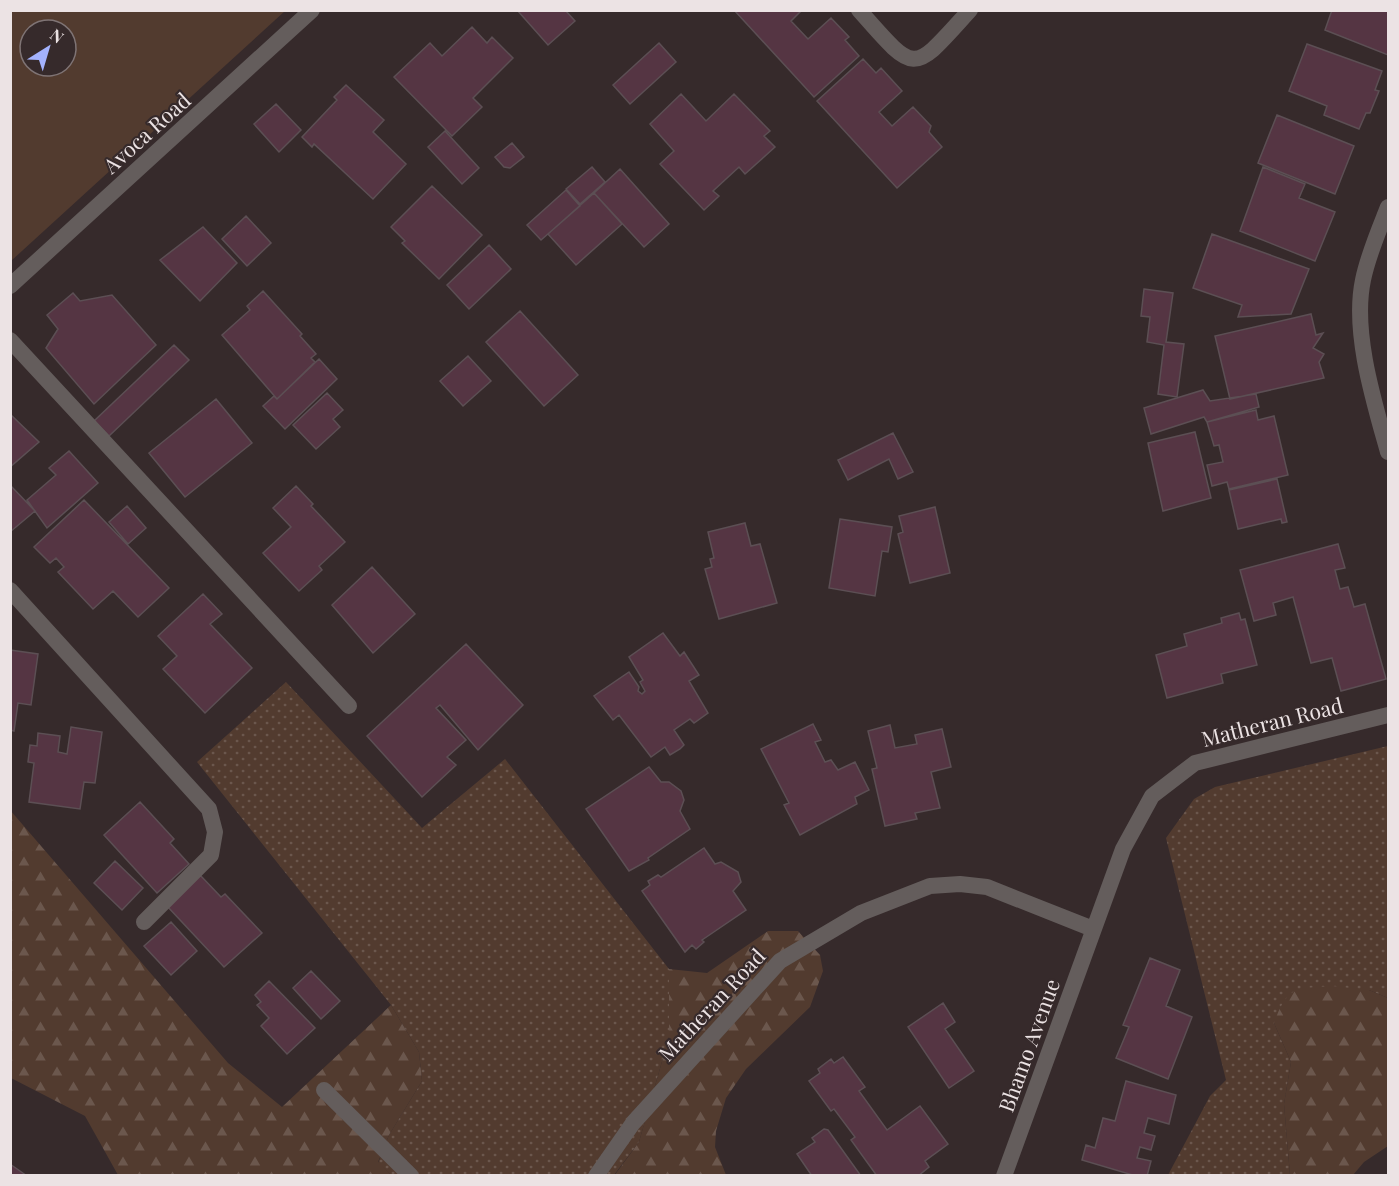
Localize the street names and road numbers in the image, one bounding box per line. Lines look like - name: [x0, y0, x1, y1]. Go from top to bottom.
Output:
- street label: Avoca Road: [96, 85, 196, 179]
- street label: Matheran Road: [1199, 690, 1345, 752]
- street label: Matheran Road: [652, 942, 770, 1066]
- street label: Bhamo Avenue: [991, 975, 1065, 1115]

